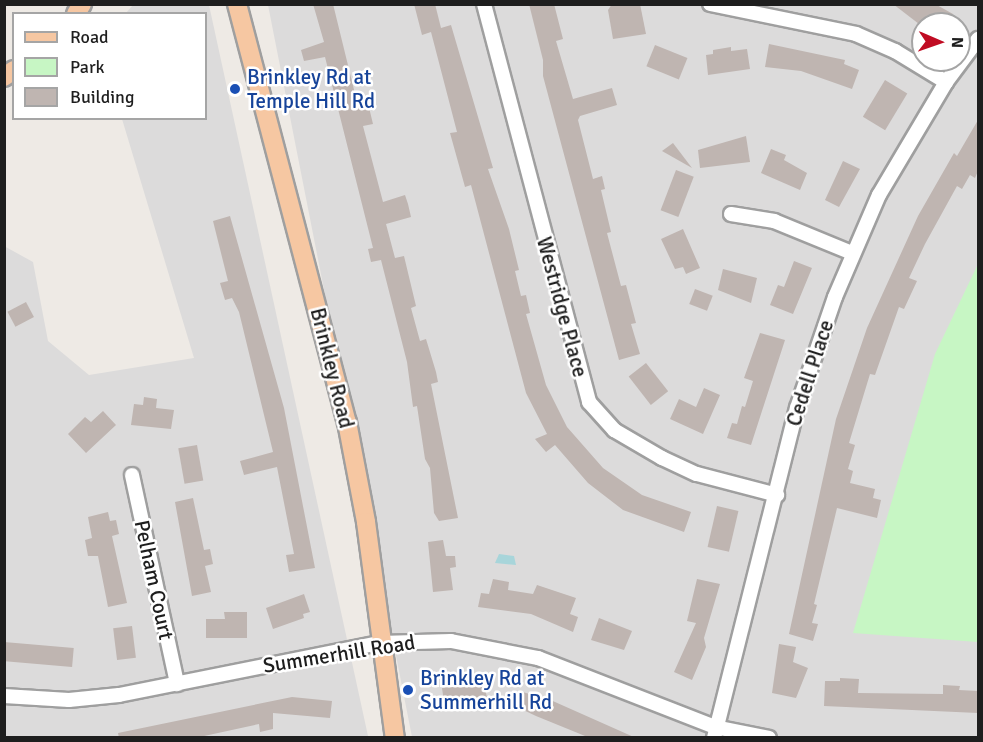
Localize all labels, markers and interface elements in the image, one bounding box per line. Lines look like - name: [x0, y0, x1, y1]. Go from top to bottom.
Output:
- legend: [12, 12, 207, 120]
- north arrow: [911, 12, 971, 72]
- text: Road: [70, 26, 109, 48]
- text: N: [947, 37, 967, 48]
- text: Park: [70, 56, 105, 78]
- place label: Brinkley Rd at Temple Hill Rd: [247, 64, 375, 114]
- marker: Brinkley Rd at Temple Hill Rd: [228, 82, 242, 96]
- text: Building: [70, 86, 134, 108]
- street label: Westridge Place: [531, 234, 593, 380]
- street label: Brinkley Road: [305, 305, 359, 431]
- street label: Cedell Place: [781, 317, 839, 429]
- street label: Pelham Court: [129, 518, 179, 642]
- street label: Summerhill Road: [261, 630, 417, 678]
- place label: Brinkley Rd at Summerhill Rd: [420, 665, 552, 715]
- marker: Brinkley Rd at Summerhill Rd: [401, 683, 415, 697]

